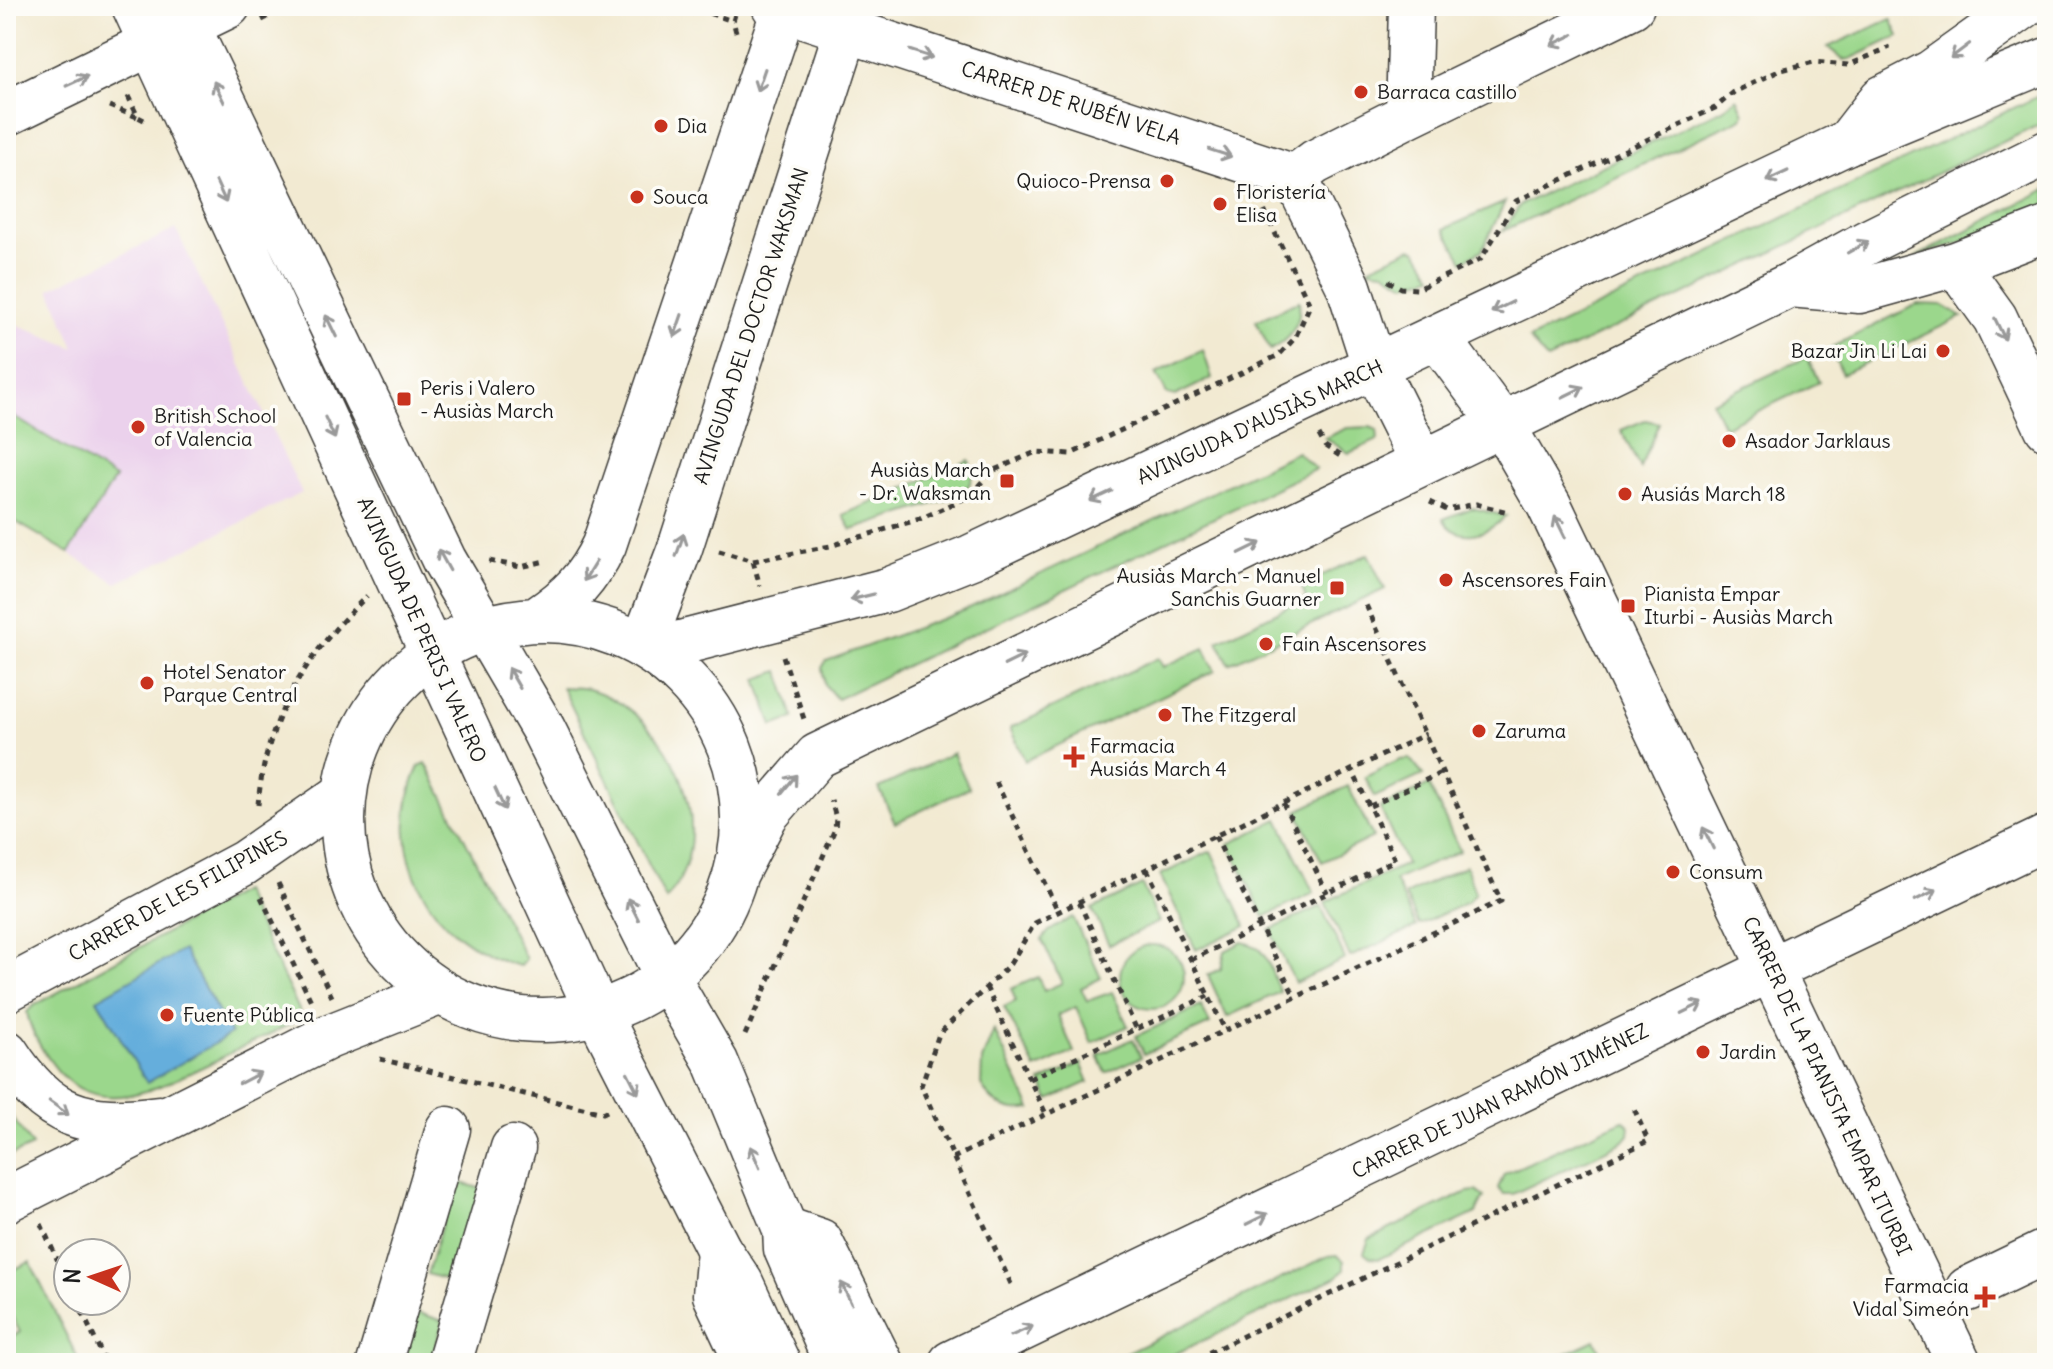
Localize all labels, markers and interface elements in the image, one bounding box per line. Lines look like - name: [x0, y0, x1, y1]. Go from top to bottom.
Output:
- one-way arrow: [1550, 33, 1574, 48]
- one-way arrow: [1950, 42, 1971, 59]
- one-way arrow: [908, 47, 933, 62]
- street label: CARRER DE RUBÉN VELA: [958, 55, 1184, 150]
- one-way arrow: [753, 68, 768, 93]
- one-way arrow: [64, 73, 88, 88]
- place label: Barraca castillo: [1377, 79, 1517, 104]
- one-way arrow: [211, 80, 226, 104]
- marker: Barraca castillo: [1352, 83, 1370, 101]
- place label: Dia: [677, 113, 707, 138]
- marker: Dia: [652, 117, 670, 135]
- one-way arrow: [1208, 147, 1233, 162]
- street label: AVINGUDA DEL DOCTOR WAKSMAN: [687, 164, 814, 487]
- place label: Quioco-Prensa: [1016, 168, 1151, 193]
- one-way arrow: [1766, 169, 1790, 184]
- marker: Quioco-Prensa: [1158, 172, 1176, 190]
- one-way arrow: [214, 179, 229, 203]
- place label: Floristería Elisa: [1236, 179, 1326, 227]
- place label: Souca: [653, 184, 708, 209]
- marker: Souca: [628, 188, 646, 206]
- marker: Floristería Elisa: [1211, 195, 1229, 213]
- one-way arrow: [1846, 239, 1870, 255]
- one-way arrow: [1491, 300, 1515, 315]
- one-way arrow: [669, 314, 684, 339]
- one-way arrow: [323, 315, 338, 339]
- one-way arrow: [1993, 317, 2008, 340]
- place label: Bazar Jin Li Lai: [1791, 338, 1927, 363]
- marker: Bazar Jin Li Lai: [1934, 342, 1952, 360]
- street label: AVINGUDA D'AUSIÀS MARCH: [1133, 353, 1387, 490]
- place label: Peris i Valero - Ausiàs March: [420, 375, 554, 423]
- one-way arrow: [1561, 383, 1584, 398]
- marker: Peris i Valero - Ausiàs March: [395, 390, 413, 408]
- place label: British School of Valencia: [154, 403, 276, 451]
- one-way arrow: [323, 415, 338, 439]
- marker: British School of Valencia: [129, 418, 147, 436]
- place label: Asador Jarklaus: [1745, 428, 1891, 453]
- marker: Asador Jarklaus: [1720, 432, 1738, 450]
- place label: Ausiàs March - Dr. Waksman: [859, 457, 991, 505]
- marker: Ausiàs March - Dr. Waksman: [998, 472, 1016, 490]
- place label: Ausiás March 18: [1641, 481, 1786, 506]
- marker: Ausiás March 18: [1616, 485, 1634, 503]
- one-way arrow: [1089, 489, 1113, 504]
- street label: AVINGUDA DE PERIS I VALERO: [352, 493, 492, 766]
- one-way arrow: [1552, 516, 1567, 540]
- one-way arrow: [674, 533, 689, 558]
- one-way arrow: [1237, 540, 1261, 555]
- one-way arrow: [436, 549, 452, 573]
- one-way arrow: [582, 559, 598, 582]
- place label: Ausiàs March - Manuel Sanchis Guarner: [1117, 563, 1321, 611]
- place label: Ascensores Fain: [1462, 567, 1607, 592]
- marker: Ascensores Fain: [1437, 571, 1455, 589]
- marker: Ausiàs March - Manuel Sanchis Guarner: [1328, 579, 1346, 597]
- place label: Pianista Empar Iturbi - Ausiàs March: [1644, 581, 1833, 629]
- one-way arrow: [849, 590, 875, 605]
- marker: Pianista Empar Iturbi - Ausiàs March: [1619, 597, 1637, 615]
- place label: Fain Ascensores: [1282, 631, 1427, 656]
- marker: Fain Ascensores: [1257, 635, 1275, 653]
- one-way arrow: [1003, 652, 1027, 667]
- place label: Hotel Senator Parque Central: [163, 659, 297, 707]
- one-way arrow: [506, 667, 522, 690]
- marker: Hotel Senator Parque Central: [138, 674, 156, 692]
- place label: The Fitzgeral: [1181, 702, 1296, 727]
- marker: The Fitzgeral: [1156, 706, 1174, 724]
- place label: Zaruma: [1495, 718, 1566, 743]
- marker: Zaruma: [1470, 722, 1488, 740]
- place label: Farmacia Ausiás March 4: [1090, 733, 1227, 781]
- marker: Farmacia Ausiás March 4: [1065, 748, 1083, 766]
- one-way arrow: [781, 774, 798, 795]
- one-way arrow: [493, 787, 508, 811]
- street label: CARRER DE LES FILIPINES: [64, 825, 292, 966]
- one-way arrow: [1700, 826, 1715, 850]
- place label: Consum: [1689, 859, 1763, 884]
- marker: Consum: [1664, 863, 1682, 881]
- one-way arrow: [1914, 887, 1938, 902]
- one-way arrow: [625, 897, 641, 921]
- street label: CARRER DE LA PIANISTA EMPAR ITURBI: [1738, 912, 1917, 1259]
- one-way arrow: [1680, 1000, 1704, 1016]
- place label: Fuente Pública: [183, 1002, 315, 1027]
- marker: Fuente Pública: [158, 1006, 176, 1024]
- street label: CARRER DE JUAN RAMÓN JIMÉNEZ: [1347, 1018, 1652, 1183]
- place label: Jardin: [1719, 1039, 1776, 1064]
- marker: Jardin: [1694, 1043, 1712, 1061]
- one-way arrow: [237, 1070, 261, 1086]
- one-way arrow: [626, 1070, 642, 1094]
- one-way arrow: [47, 1100, 69, 1116]
- one-way arrow: [747, 1145, 762, 1169]
- one-way arrow: [1244, 1211, 1268, 1226]
- north arrow: [52, 1237, 132, 1317]
- text: N: [58, 1268, 86, 1284]
- place label: Farmacia Vidal Simeón: [1853, 1273, 1969, 1321]
- one-way arrow: [838, 1282, 853, 1306]
- marker: Farmacia Vidal Simeón: [1976, 1288, 1994, 1306]
- one-way arrow: [1010, 1323, 1034, 1338]

